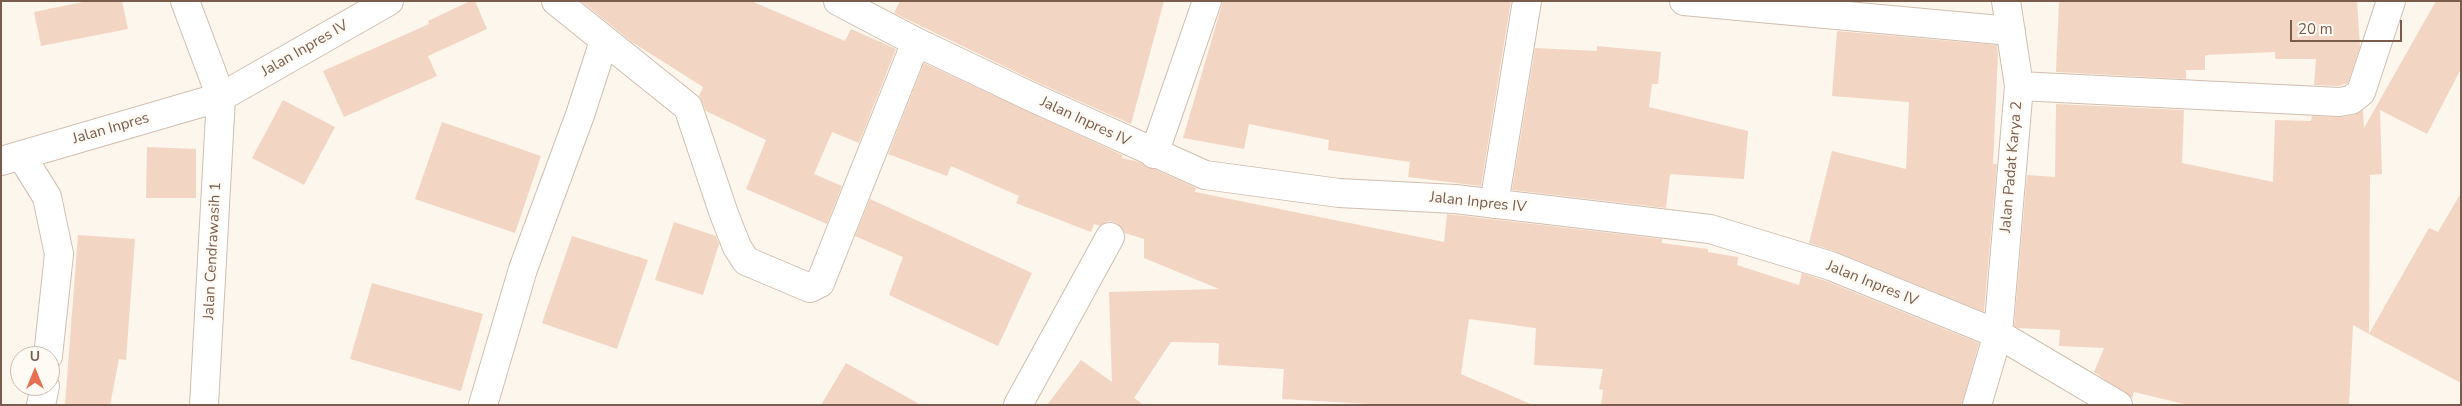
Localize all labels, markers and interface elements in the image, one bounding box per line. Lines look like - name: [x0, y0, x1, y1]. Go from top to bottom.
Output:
- scale bar: [2292, 10, 2404, 42]
- street label: Jalan Inpres IV: [258, 17, 352, 81]
- text: 20 m: [2298, 19, 2333, 39]
- street label: Jalan Inpres IV: [1037, 93, 1133, 151]
- street label: Jalan Padat Karya 2: [1997, 100, 2027, 234]
- street label: Jalan Inpres: [70, 109, 152, 149]
- street label: Jalan Cendrawasih 1: [200, 182, 226, 320]
- street label: Jalan Inpres IV: [1429, 189, 1527, 217]
- street label: Jalan Inpres IV: [1824, 257, 1920, 311]
- north arrow: [10, 346, 60, 396]
- text: U: [30, 347, 40, 366]

